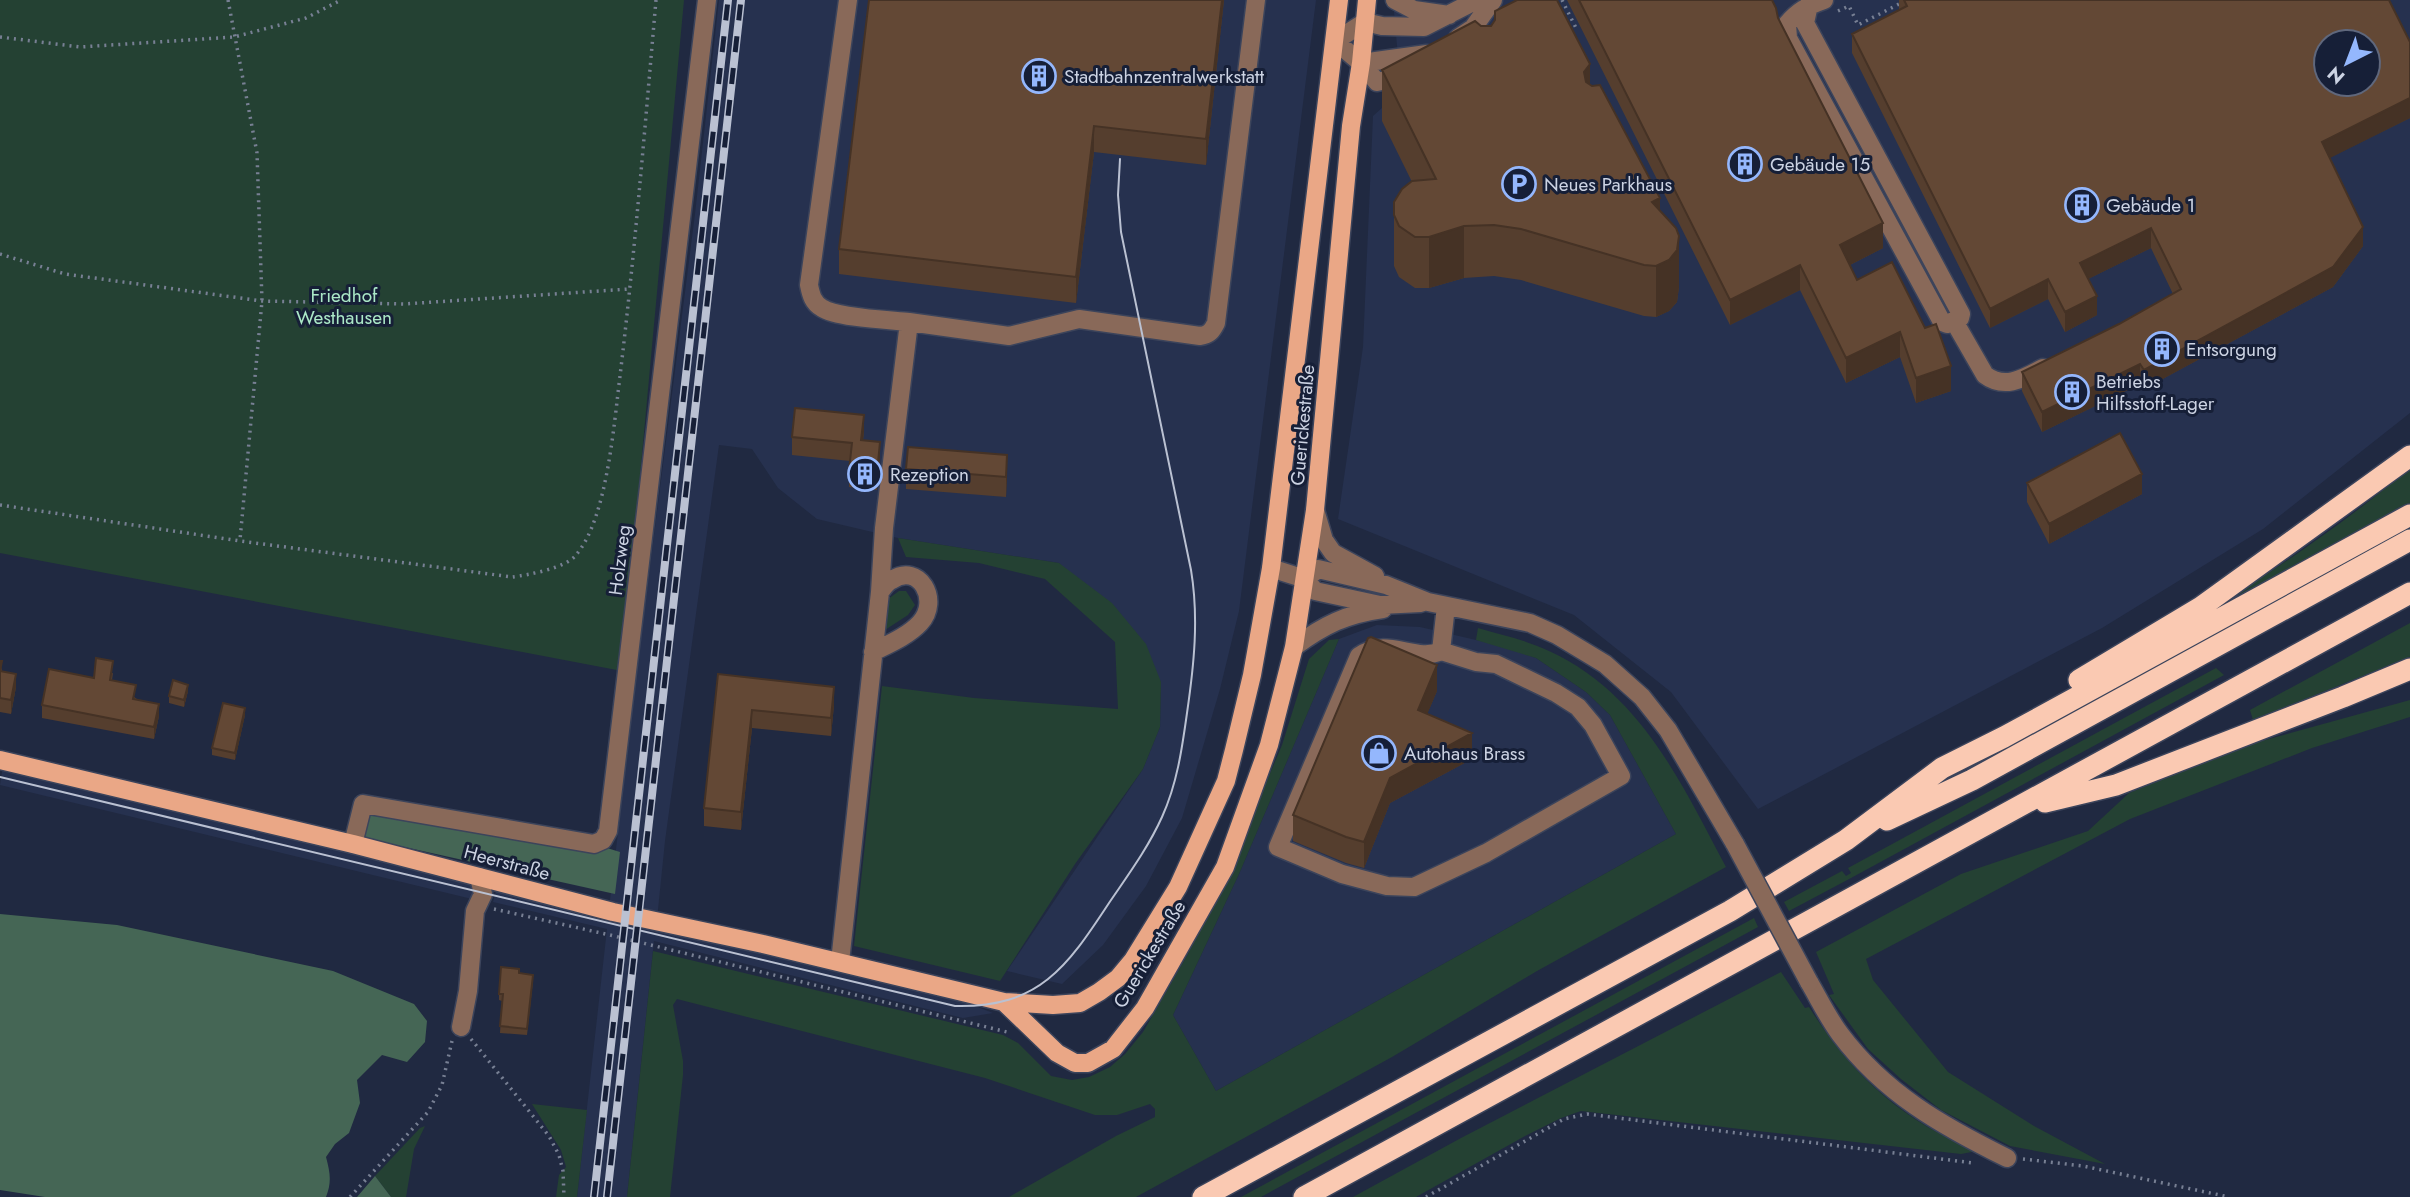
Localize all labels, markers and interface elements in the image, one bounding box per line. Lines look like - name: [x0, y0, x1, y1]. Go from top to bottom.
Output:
- north arrow: [2312, 28, 2382, 98]
- building icon: Stadtbahnzentralwerkstatt: [1020, 57, 1058, 95]
- text: N: [2321, 60, 2351, 90]
- place label: Stadtbahnzentralwerkstatt: [1064, 63, 1264, 90]
- building icon: Gebäude 15: [1726, 145, 1764, 183]
- place label: Gebäude 15: [1770, 151, 1870, 178]
- parking icon: Neues Parkhaus: [1500, 165, 1538, 203]
- place label: Neues Parkhaus: [1544, 171, 1673, 198]
- building icon: Gebäude 1: [2063, 186, 2101, 224]
- place label: Gebäude 1: [2106, 192, 2195, 219]
- park label: Friedhof Westhausen: [296, 282, 392, 331]
- building icon: Entsorgung: [2143, 330, 2181, 368]
- place label: Entsorgung: [2186, 336, 2277, 363]
- street label: Guerickestraße: [1284, 363, 1321, 487]
- place label: Betriebs Hilfsstoff-Lager: [2096, 368, 2215, 417]
- building icon: Betriebs Hilfsstoff-Lager: [2053, 373, 2091, 411]
- building icon: Rezeption: [846, 455, 884, 493]
- place label: Rezeption: [890, 461, 969, 488]
- street label: Holzweg: [602, 523, 637, 597]
- shop icon: Autohaus Brass: [1360, 734, 1398, 772]
- place label: Autohaus Brass: [1404, 740, 1525, 767]
- street label: Heerstraße: [461, 838, 553, 887]
- street label: Guerickestraße: [1107, 895, 1192, 1013]

